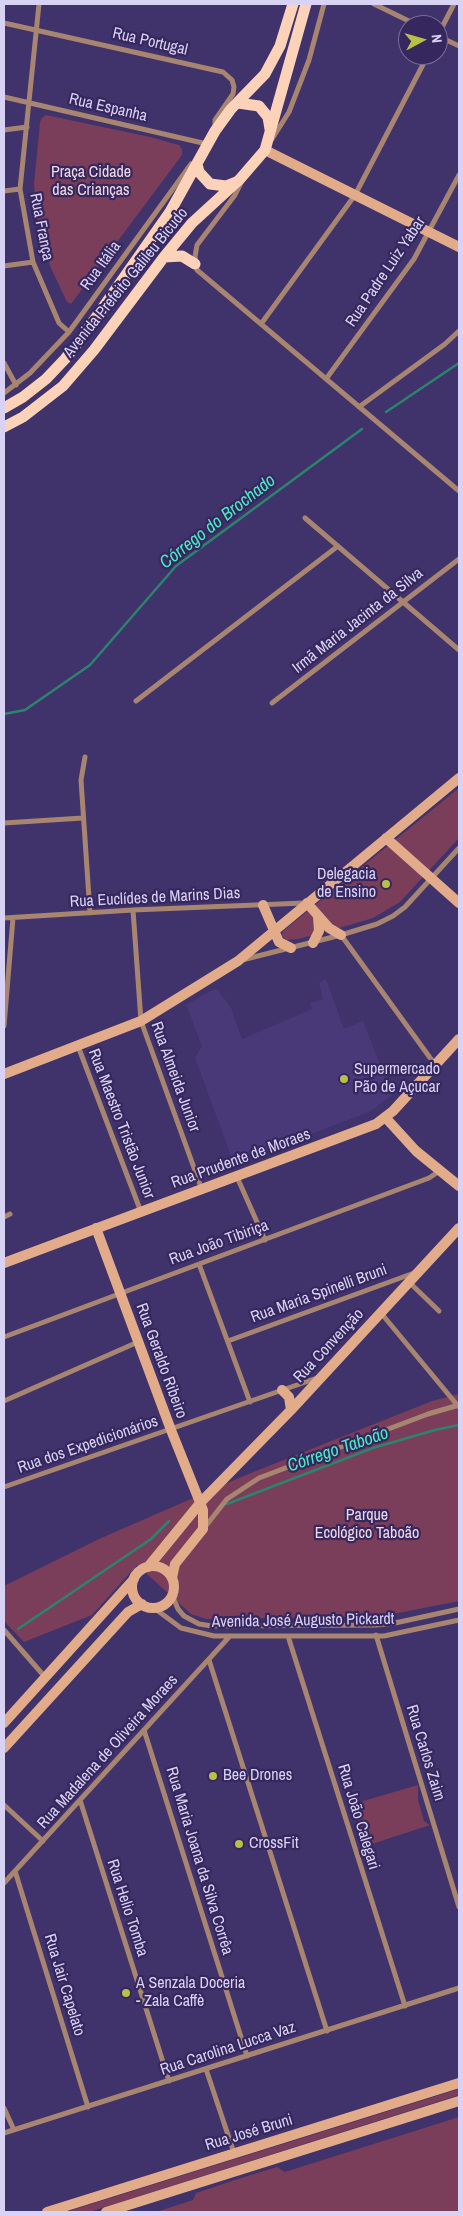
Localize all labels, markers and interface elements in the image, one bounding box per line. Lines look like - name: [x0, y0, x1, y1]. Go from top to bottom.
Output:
- north arrow: [398, 15, 448, 65]
- street label: Rua Portugal: [111, 24, 189, 60]
- text: N: [428, 33, 446, 44]
- street label: Rua Espanha: [67, 90, 149, 126]
- park label: Praça Cidade das Crianças: [51, 163, 131, 201]
- street label: Rua França: [25, 192, 57, 262]
- street label: Avenida Prefeito Galileu Bicudo: [60, 204, 192, 362]
- street label: Rua Padre Luiz Yabar: [342, 213, 430, 331]
- street label: Rua Itália: [77, 238, 125, 294]
- water label: Córrego do Brochado: [156, 470, 280, 574]
- street label: Irmã Maria Jacinta da Silva: [289, 564, 427, 678]
- place label: Delegacia de Ensino: [317, 865, 376, 903]
- marker: Delegacia de Ensino: [380, 878, 392, 890]
- street label: Rua Euclídes de Marins Dias: [69, 884, 241, 912]
- street label: Rua Almeida Junior: [146, 1019, 204, 1135]
- street label: Rua Maestro Tristão Junior: [84, 1046, 158, 1202]
- place label: Supermercado Pão de Açucar: [354, 1060, 440, 1098]
- marker: Supermercado Pão de Açucar: [338, 1073, 350, 1085]
- street label: Rua Prudente de Moraes: [169, 1125, 313, 1193]
- street label: Rua João Tibiriça: [167, 1216, 271, 1270]
- street label: Rua Maria Spinelli Bruni: [248, 1260, 390, 1328]
- street label: Rua Geraldo Ribeiro: [131, 1301, 191, 1421]
- street label: Rua Convenção: [290, 1305, 368, 1387]
- street label: Rua dos Expedicionários: [15, 1412, 161, 1478]
- water label: Córrego Taboão: [285, 1423, 391, 1477]
- park label: Parque Ecológico Taboão: [315, 1506, 419, 1544]
- street label: Avenida José Augusto Pickardt: [211, 1610, 395, 1632]
- street label: Rua Madalena de Oliveira Moraes: [34, 1671, 182, 1833]
- street label: Rua Carlos Zaim: [401, 1703, 449, 1803]
- street label: Rua João Calegari: [333, 1762, 383, 1872]
- street label: Rua Maria Joana da Silva Corrêa: [161, 1765, 237, 1957]
- place label: Bee Drones: [223, 1766, 292, 1786]
- marker: Bee Drones: [207, 1770, 219, 1782]
- place label: CrossFit: [249, 1834, 299, 1854]
- marker: CrossFit: [233, 1838, 245, 1850]
- street label: Rua Helio Tomba: [102, 1857, 152, 1959]
- street label: Rua Jair Capelato: [39, 1932, 89, 2038]
- place label: A Senzala Doceria - Zala Caffè: [136, 1974, 245, 2012]
- marker: A Senzala Doceria - Zala Caffè: [120, 1987, 132, 1999]
- street label: Rua Carolina Lucca Vaz: [158, 2018, 298, 2080]
- street label: Rua José Bruni: [203, 2111, 295, 2155]

